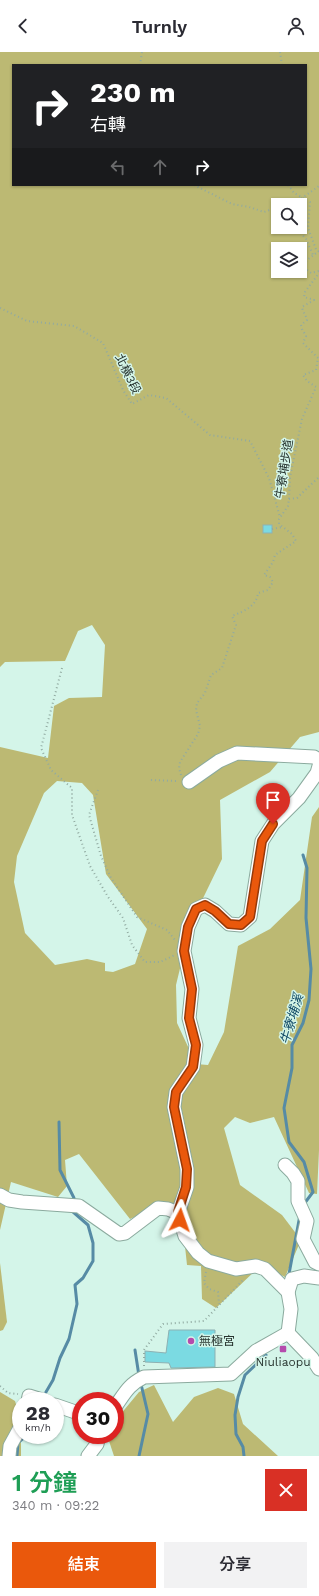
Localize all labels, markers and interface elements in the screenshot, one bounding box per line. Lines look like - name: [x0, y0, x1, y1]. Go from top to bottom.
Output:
- icon: back: [12, 15, 34, 37]
- icon: person: [285, 15, 307, 37]
- text: Turnly: [132, 16, 187, 37]
- text: 230 m: [90, 76, 176, 109]
- icon: right: [24, 80, 76, 132]
- text: 右轉: [90, 114, 126, 135]
- icon: left: [107, 156, 129, 178]
- icon: ahead: [149, 156, 171, 178]
- icon: right: [191, 156, 213, 178]
- map controls: [271, 198, 307, 278]
- button: search: [271, 198, 307, 234]
- button: layers: [271, 242, 307, 278]
- street label: 北橫3段: [112, 352, 144, 396]
- street label: 牛寮埔步道: [272, 438, 296, 500]
- pin: [256, 783, 290, 824]
- icon: arrive: [262, 789, 284, 811]
- water label: 牛寮埔溪: [277, 990, 306, 1046]
- position arrow: [159, 1199, 201, 1241]
- place label: 無極宮: [199, 1334, 235, 1348]
- marker: 無極宮: [186, 1336, 196, 1346]
- marker: Niuliaopu: [278, 1344, 288, 1354]
- place label: Niuliaopu: [255, 1355, 311, 1369]
- speed limit sign: 30: [72, 1392, 124, 1444]
- text: 28: [26, 1401, 50, 1425]
- text: km/h: [25, 1422, 51, 1433]
- text: 1 分鐘: [12, 1469, 77, 1497]
- button: close: [265, 1469, 307, 1511]
- text: 340 m · 09:22: [12, 1498, 99, 1513]
- button: 結束: [12, 1542, 156, 1588]
- button: 分享: [164, 1542, 307, 1588]

